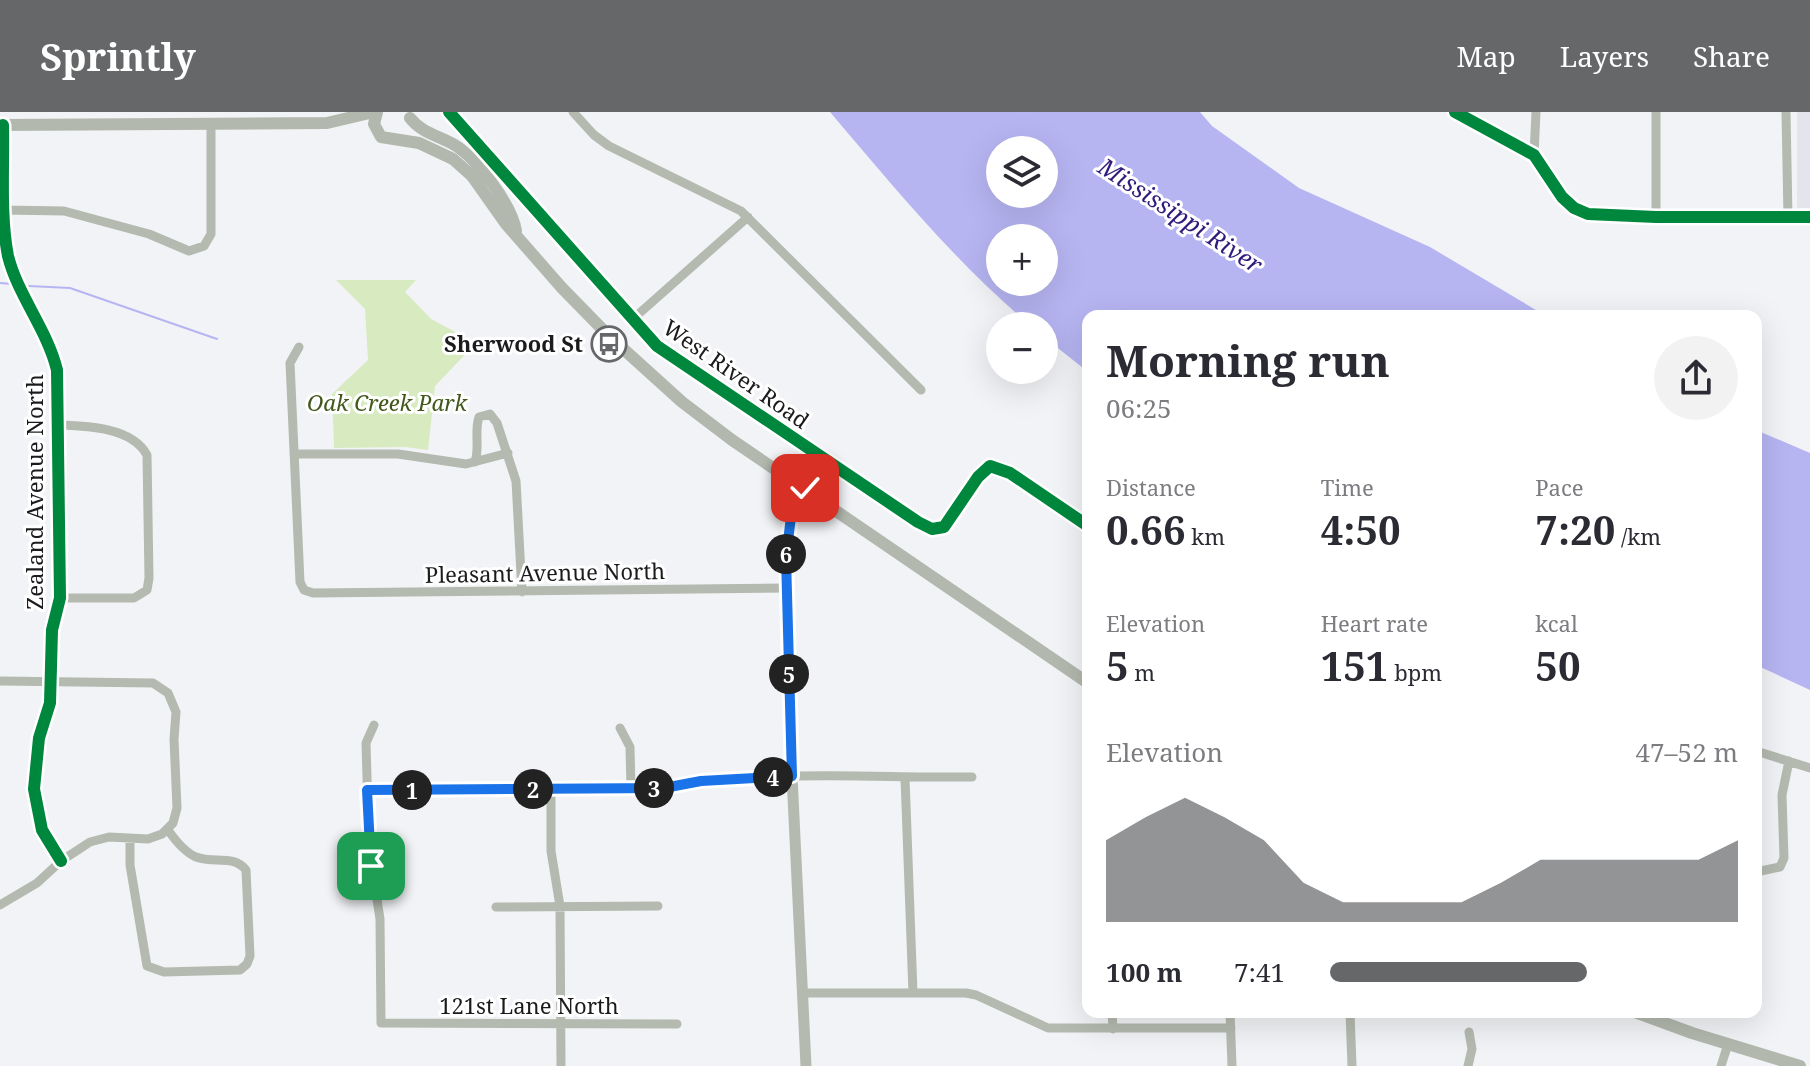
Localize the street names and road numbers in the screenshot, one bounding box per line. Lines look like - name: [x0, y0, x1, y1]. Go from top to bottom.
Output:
- street label: West River Road: [658, 312, 816, 435]
- street label: Zealand Avenue North: [19, 374, 49, 610]
- street label: Pleasant Avenue North: [425, 555, 665, 589]
- street label: 121st Lane North: [439, 990, 619, 1020]

